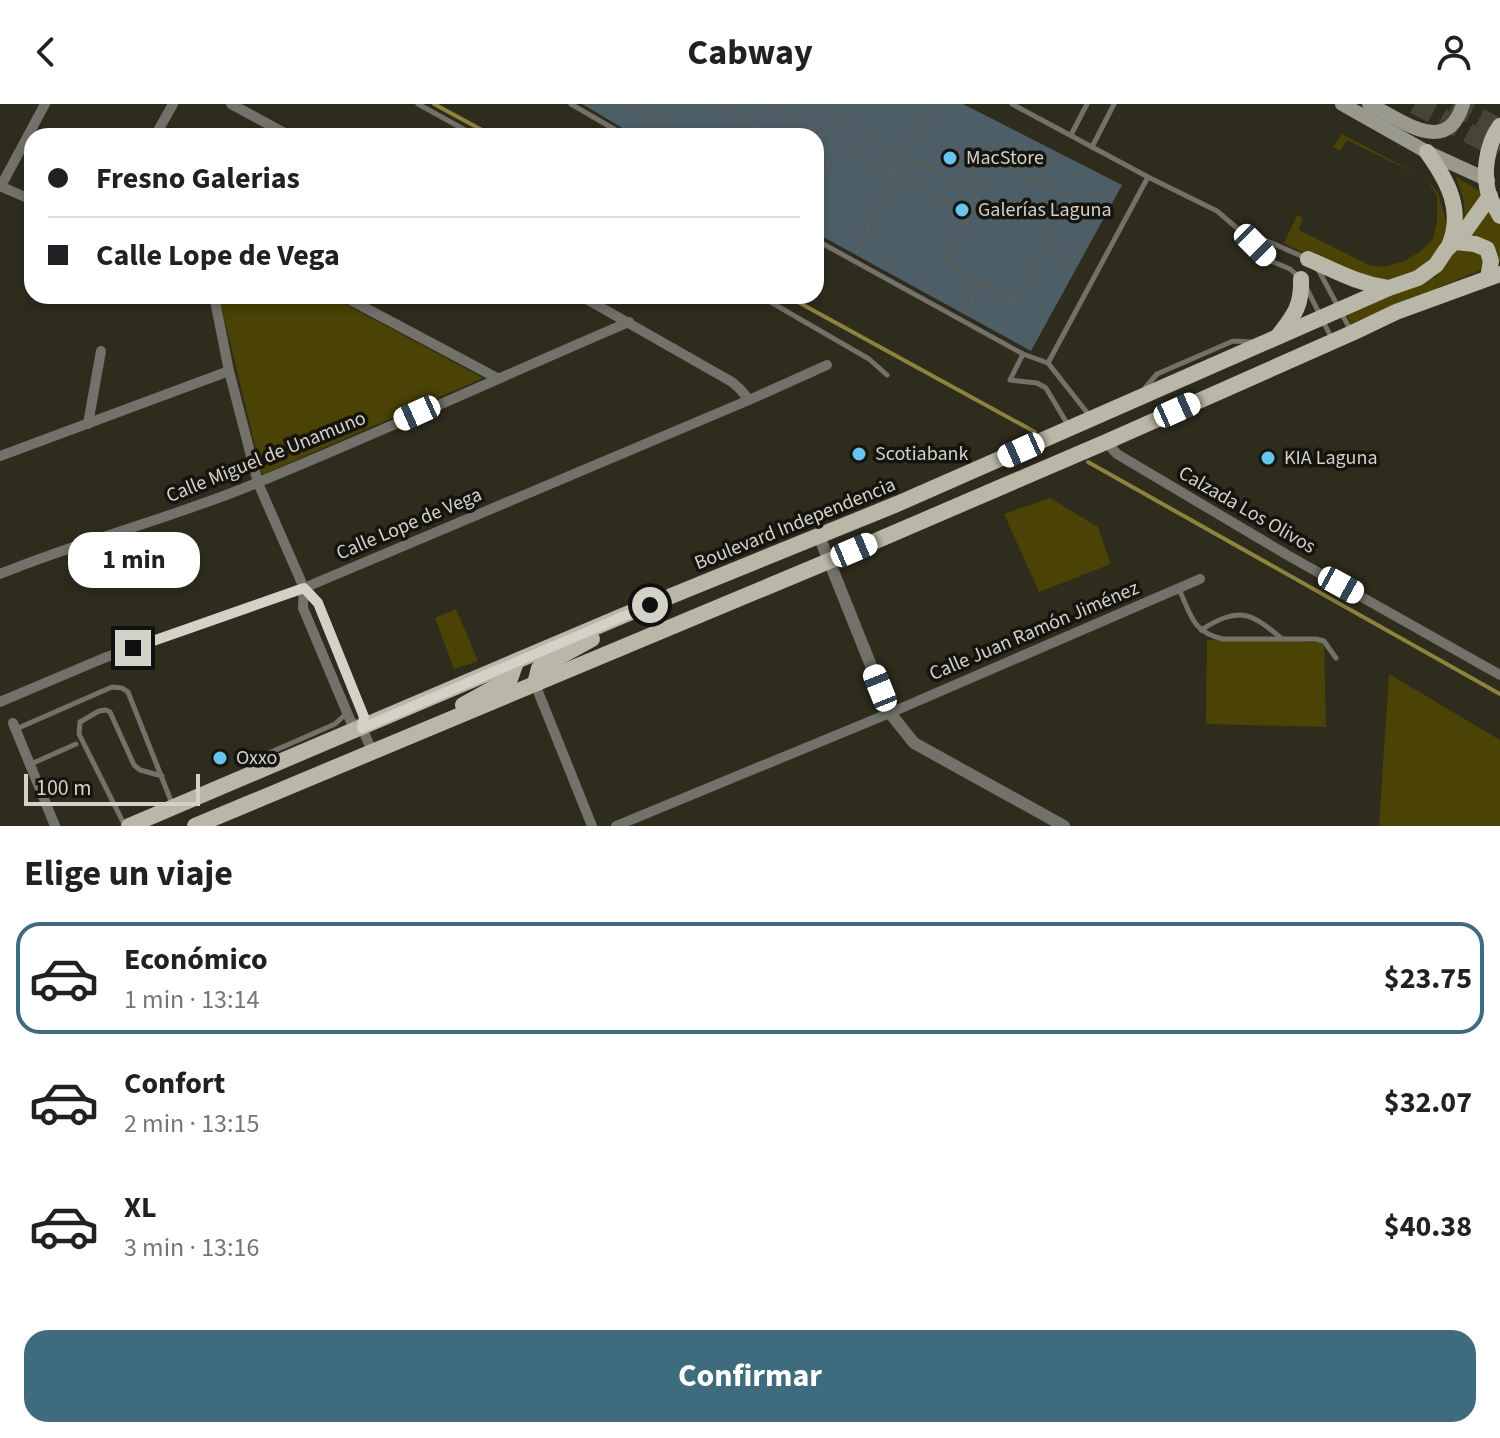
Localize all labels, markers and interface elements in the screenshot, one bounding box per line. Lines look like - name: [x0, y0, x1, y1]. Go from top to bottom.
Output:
- text: Cabway: [687, 27, 813, 78]
- icon: back: [24, 30, 68, 74]
- icon: person: [1432, 30, 1476, 74]
- place label: MacStore: [966, 144, 1044, 172]
- marker: MacStore: [941, 149, 959, 167]
- text: Fresno Galerias: [96, 157, 300, 200]
- place label: Galerías Laguna: [978, 196, 1112, 224]
- marker: Galerías Laguna: [953, 201, 971, 219]
- car: [1230, 220, 1280, 270]
- text: Calle Lope de Vega: [96, 234, 340, 277]
- car: [1150, 389, 1204, 431]
- car: [390, 392, 444, 434]
- street label: Calle Miguel de Unamuno: [162, 404, 370, 510]
- car: [994, 429, 1048, 471]
- place label: Scotiabank: [875, 440, 968, 468]
- place label: KIA Laguna: [1284, 444, 1377, 472]
- marker: Scotiabank: [850, 445, 868, 463]
- marker: KIA Laguna: [1259, 449, 1277, 467]
- street label: Calzada Los Olivos: [1173, 459, 1321, 561]
- street label: Boulevard Independencia: [690, 471, 900, 577]
- street label: Calle Lope de Vega: [332, 481, 486, 567]
- car: [827, 530, 881, 570]
- callout: 1 min: [67, 532, 199, 588]
- text: 1 min: [102, 541, 166, 578]
- car: [1314, 563, 1368, 607]
- street label: Calle Juan Ramón Jiménez: [925, 574, 1143, 688]
- route start: [632, 587, 668, 623]
- route end: [115, 630, 151, 666]
- car: [860, 661, 900, 715]
- place label: Oxxo: [236, 744, 277, 772]
- marker: Oxxo: [211, 749, 229, 767]
- scale bar: [24, 770, 200, 806]
- text: 100 m: [36, 772, 91, 804]
- text: Elige un viaje: [24, 848, 233, 899]
- text: Económico: [124, 938, 268, 981]
- icon: car: [28, 942, 100, 1014]
- text: $23.75: [1384, 957, 1472, 1000]
- text: 1 min · 13:14: [124, 981, 259, 1018]
- text: Confort: [124, 1062, 225, 1105]
- icon: car: [28, 1066, 100, 1138]
- text: $32.07: [1384, 1081, 1472, 1124]
- text: 2 min · 13:15: [124, 1105, 259, 1142]
- text: XL: [124, 1186, 157, 1229]
- icon: car: [28, 1190, 100, 1262]
- text: $40.38: [1384, 1205, 1472, 1248]
- text: 3 min · 13:16: [124, 1229, 259, 1266]
- button: Confirmar: [24, 1330, 1476, 1422]

